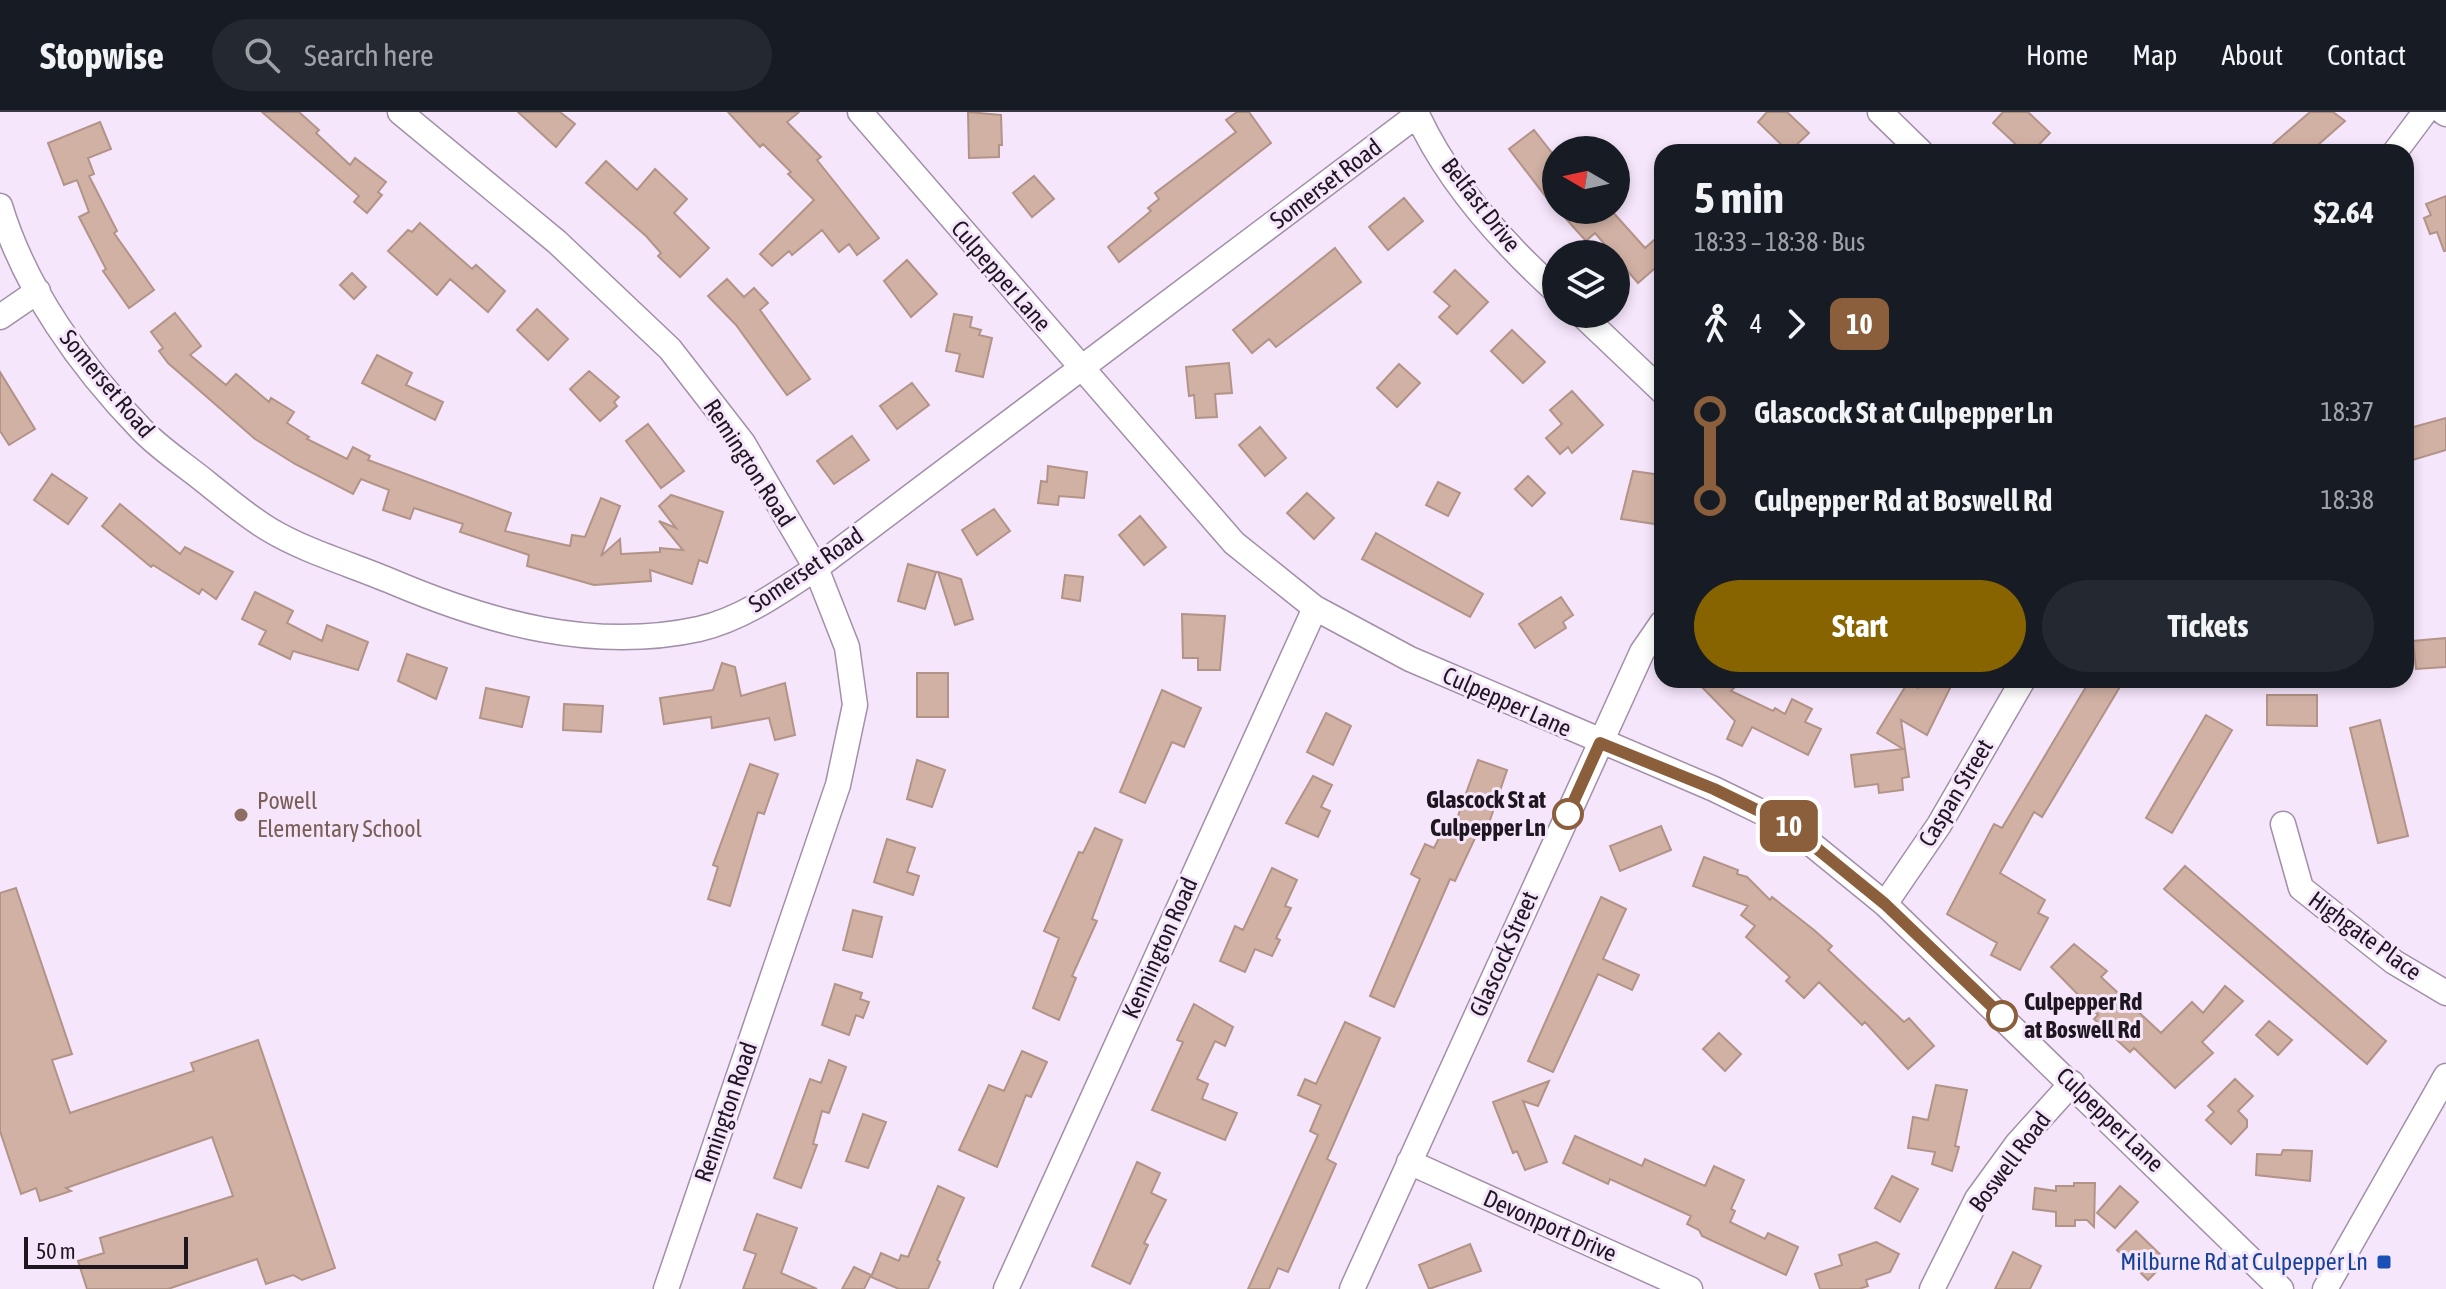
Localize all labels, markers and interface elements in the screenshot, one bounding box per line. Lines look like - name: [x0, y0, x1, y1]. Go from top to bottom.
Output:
- search box: [212, 19, 772, 91]
- icon: search: [240, 33, 284, 77]
- text: Stopwise: [40, 34, 164, 77]
- text: Search here: [304, 38, 434, 72]
- text: Home: [2026, 39, 2088, 71]
- text: Map: [2132, 39, 2177, 71]
- text: About: [2221, 39, 2283, 71]
- text: Contact: [2327, 39, 2406, 71]
- street label: Somerset Road: [1265, 133, 1387, 234]
- north arrow: [1542, 136, 1630, 224]
- map controls: [1542, 136, 1630, 328]
- street label: Belfast Drive: [1436, 152, 1526, 257]
- text: 5 min: [1694, 172, 1784, 222]
- text: $2.64: [2314, 195, 2374, 229]
- street label: Culpepper Lane: [946, 215, 1057, 337]
- text: 18:33 – 18:38 · Bus: [1694, 227, 1865, 257]
- button: layers: [1542, 240, 1630, 328]
- icon: walk: [1694, 302, 1738, 346]
- icon: forward: [1774, 302, 1818, 346]
- text: 10: [1846, 308, 1873, 340]
- text: 4: [1750, 309, 1762, 339]
- street label: Somerset Road: [55, 324, 160, 443]
- street label: Remington Road: [698, 394, 801, 531]
- text: Glascock St at Culpepper Ln: [1754, 395, 2053, 429]
- text: 18:37: [2320, 397, 2374, 427]
- text: Culpepper Rd at Boswell Rd: [1754, 483, 2052, 517]
- text: 18:38: [2320, 485, 2374, 515]
- street label: Somerset Road: [743, 521, 868, 618]
- button: Start: [1694, 580, 2026, 672]
- button: Tickets: [2042, 580, 2374, 672]
- street label: Culpepper Lane: [1439, 661, 1576, 742]
- street label: Caspan Street: [1913, 734, 1998, 851]
- place label: Glascock St at Culpepper Ln: [1426, 786, 1546, 841]
- place label: Powell Elementary School: [257, 787, 423, 842]
- marker: Glascock St at Culpepper Ln: [1553, 799, 1583, 829]
- line badge: 10: [1753, 800, 1825, 852]
- marker: Powell Elementary School: [232, 806, 250, 824]
- text: 10: [1776, 810, 1802, 842]
- street label: Kennington Road: [1116, 873, 1203, 1023]
- street label: Highgate Place: [2304, 886, 2427, 985]
- street label: Glascock Street: [1464, 887, 1543, 1021]
- place label: Culpepper Rd at Boswell Rd: [2024, 988, 2142, 1043]
- marker: Culpepper Rd at Boswell Rd: [1987, 1001, 2017, 1031]
- street label: Remington Road: [689, 1038, 762, 1185]
- street label: Culpepper Lane: [2051, 1062, 2169, 1177]
- street label: Boswell Road: [1963, 1106, 2056, 1217]
- street label: Devonport Drive: [1479, 1184, 1621, 1267]
- scale bar: [24, 1233, 188, 1269]
- text: 50 m: [36, 1238, 76, 1264]
- place label: Milburne Rd at Culpepper Ln: [2120, 1248, 2368, 1275]
- marker: Milburne Rd at Culpepper Ln: [2375, 1253, 2393, 1271]

